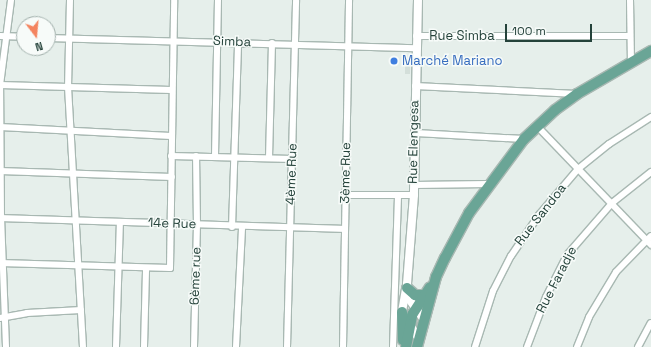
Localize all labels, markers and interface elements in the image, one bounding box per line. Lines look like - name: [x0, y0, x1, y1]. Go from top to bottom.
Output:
- north arrow: [16, 16, 56, 56]
- scale bar: [507, 16, 594, 42]
- text: 100 m: [512, 23, 546, 39]
- street label: Rue Simba: [429, 28, 495, 44]
- street label: Simba: [213, 34, 251, 50]
- text: N: [34, 39, 45, 54]
- place label: Marché Mariano: [402, 53, 502, 69]
- marker: Marché Mariano: [389, 56, 399, 66]
- street label: Rue Elengesa: [405, 100, 423, 184]
- street label: 3ème Rue: [338, 142, 354, 204]
- street label: 4ème Rue: [283, 143, 301, 205]
- street label: Rue Sandoa: [512, 181, 570, 249]
- street label: 14e Rue: [148, 215, 196, 233]
- street label: Rue Faradje: [534, 244, 580, 316]
- street label: 6ème rue: [187, 247, 205, 305]

